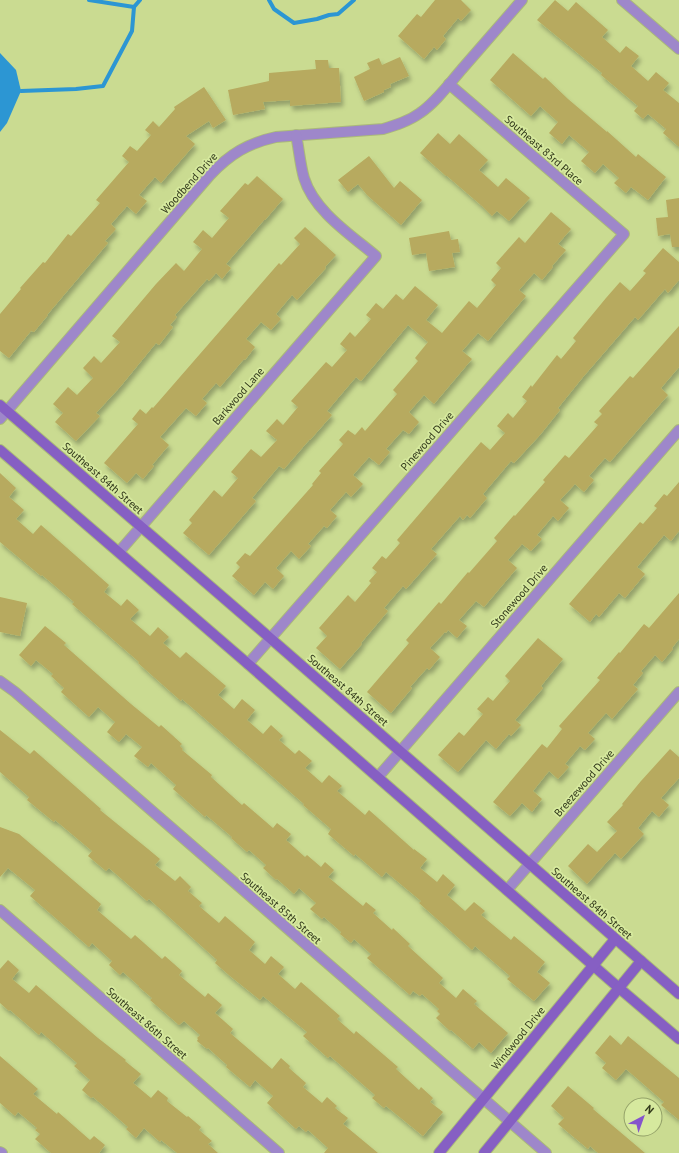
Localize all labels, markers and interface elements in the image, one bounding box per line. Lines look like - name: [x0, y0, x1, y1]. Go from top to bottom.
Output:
- street label: Southeast 83rd Place: [502, 112, 586, 188]
- street label: Woodbend Drive: [158, 149, 220, 216]
- street label: Barkwood Lane: [209, 364, 267, 428]
- street label: Pinewood Drive: [397, 408, 457, 473]
- street label: Southeast 84th Street: [60, 439, 146, 517]
- street label: Stonewood Drive: [487, 561, 551, 631]
- street label: Southeast 84th Street: [305, 651, 391, 729]
- street label: Breezewood Drive: [551, 746, 617, 820]
- street label: Southeast 84th Street: [549, 864, 635, 942]
- street label: Southeast 85th Street: [238, 869, 324, 947]
- street label: Southeast 86th Street: [104, 984, 190, 1062]
- street label: Windwood Drive: [488, 1003, 548, 1072]
- north arrow: [623, 1097, 663, 1137]
- text: N: [642, 1102, 657, 1117]

